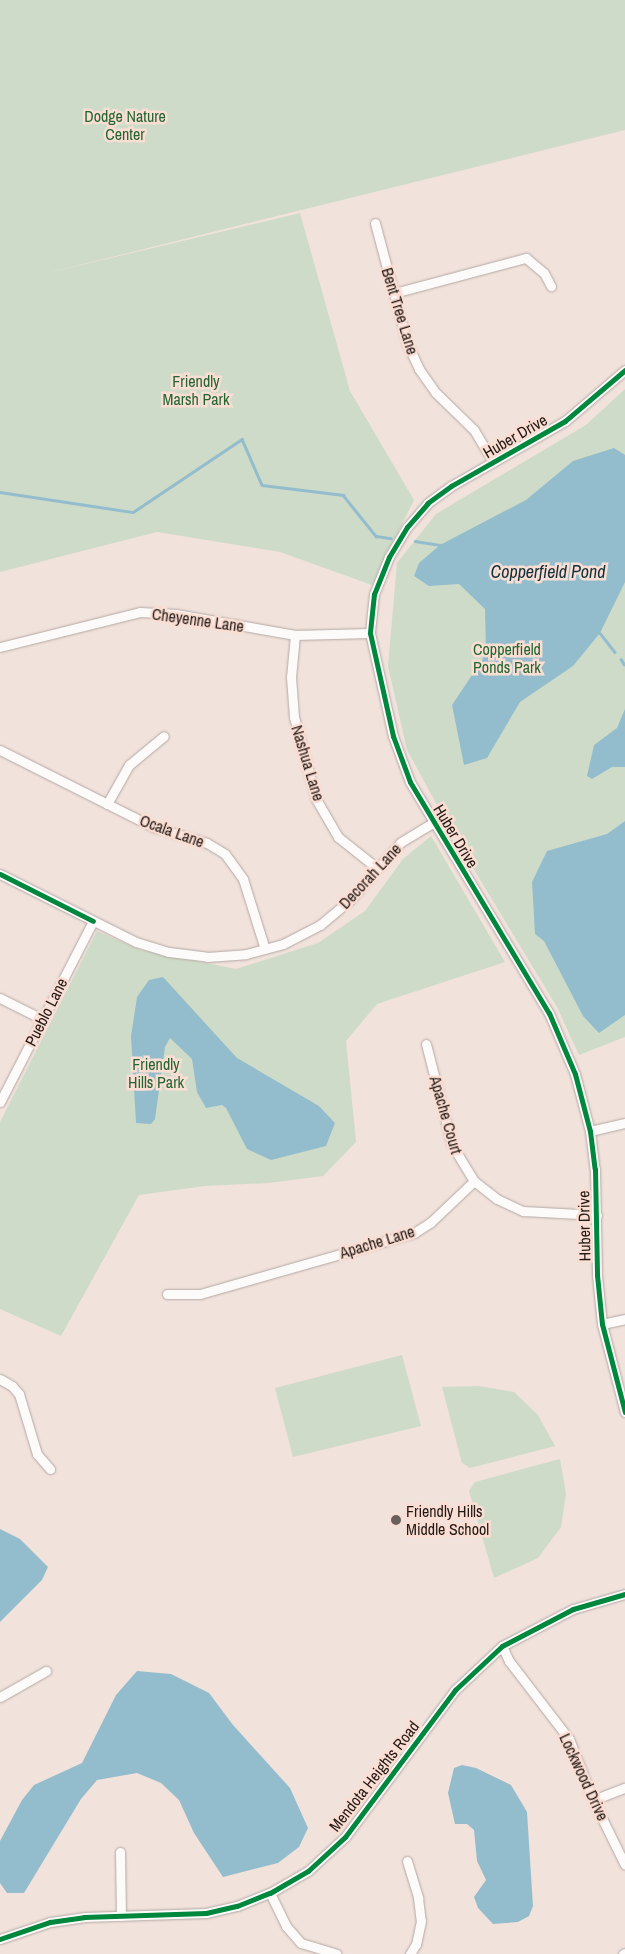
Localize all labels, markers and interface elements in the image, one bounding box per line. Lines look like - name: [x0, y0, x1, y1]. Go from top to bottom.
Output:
- park label: Dodge Nature Center: [84, 106, 166, 144]
- street label: Bent Tree Lane: [378, 265, 422, 357]
- park label: Friendly Marsh Park: [162, 371, 230, 409]
- street label: Huber Drive: [480, 410, 550, 462]
- water label: Copperfield Pond: [491, 561, 605, 583]
- street label: Cheyenne Lane: [151, 604, 245, 636]
- park label: Copperfield Ponds Park: [473, 639, 541, 677]
- street label: Nashua Lane: [287, 723, 329, 803]
- street label: Huber Drive: [430, 801, 482, 871]
- street label: Ocala Lane: [137, 811, 207, 851]
- street label: Decorah Lane: [335, 839, 405, 913]
- street label: Pueblo Lane: [21, 975, 71, 1049]
- park label: Friendly Hills Park: [128, 1054, 184, 1092]
- street label: Apache Court: [426, 1074, 466, 1156]
- street label: Huber Drive: [574, 1190, 594, 1262]
- street label: Apache Lane: [337, 1222, 417, 1262]
- place label: Friendly Hills Middle School: [406, 1501, 489, 1539]
- marker: Friendly Hills Middle School: [390, 1514, 402, 1526]
- street label: Mendota Heights Road: [325, 1717, 423, 1835]
- street label: Lockwood Drive: [555, 1730, 613, 1824]

